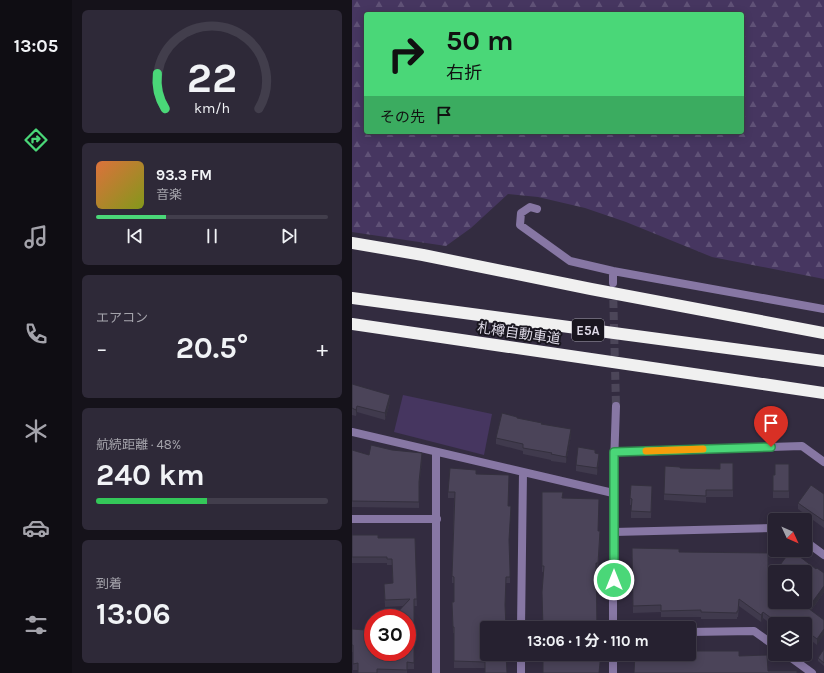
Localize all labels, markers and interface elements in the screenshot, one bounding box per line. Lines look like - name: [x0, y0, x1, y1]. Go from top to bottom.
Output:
- text: 50 m: [446, 24, 514, 57]
- icon: right: [380, 28, 432, 80]
- text: 13:05: [14, 35, 58, 57]
- text: 22: [187, 54, 237, 102]
- text: 右折: [446, 62, 482, 84]
- text: km/h: [194, 100, 230, 117]
- icon: arrive: [433, 104, 455, 126]
- text: その先: [380, 108, 425, 126]
- icon: directions: [22, 126, 50, 154]
- text: 93.3 FM: [156, 166, 212, 184]
- text: 音楽: [156, 187, 182, 202]
- icon: music: [22, 223, 50, 251]
- icon: previous: [124, 225, 146, 247]
- icon: pause: [201, 225, 223, 247]
- icon: next: [278, 225, 300, 247]
- text: エアコン: [96, 310, 148, 325]
- street label: 札樽自動車道: [476, 319, 562, 348]
- road number: E5A: [572, 319, 604, 341]
- icon: phone: [22, 320, 50, 348]
- text: 20.5°: [176, 330, 248, 366]
- text: −: [96, 336, 108, 362]
- text: +: [316, 336, 328, 362]
- pin: [754, 406, 788, 447]
- icon: arrive: [760, 412, 782, 434]
- icon: climate: [22, 417, 50, 445]
- text: 航続距離 · 48%: [96, 437, 181, 452]
- text: 240 km: [96, 457, 205, 493]
- north arrow: [768, 513, 812, 557]
- map controls: [768, 513, 812, 661]
- icon: car: [22, 514, 50, 542]
- position arrow: [593, 559, 635, 601]
- button: search: [768, 565, 812, 609]
- text: 到着: [96, 576, 122, 591]
- text: 13:06: [96, 596, 171, 632]
- speed limit sign: 30: [364, 609, 416, 661]
- icon: filters: [22, 611, 50, 639]
- button: layers: [768, 617, 812, 661]
- text: 13:06 · 1 分 · 110 m: [527, 632, 649, 650]

